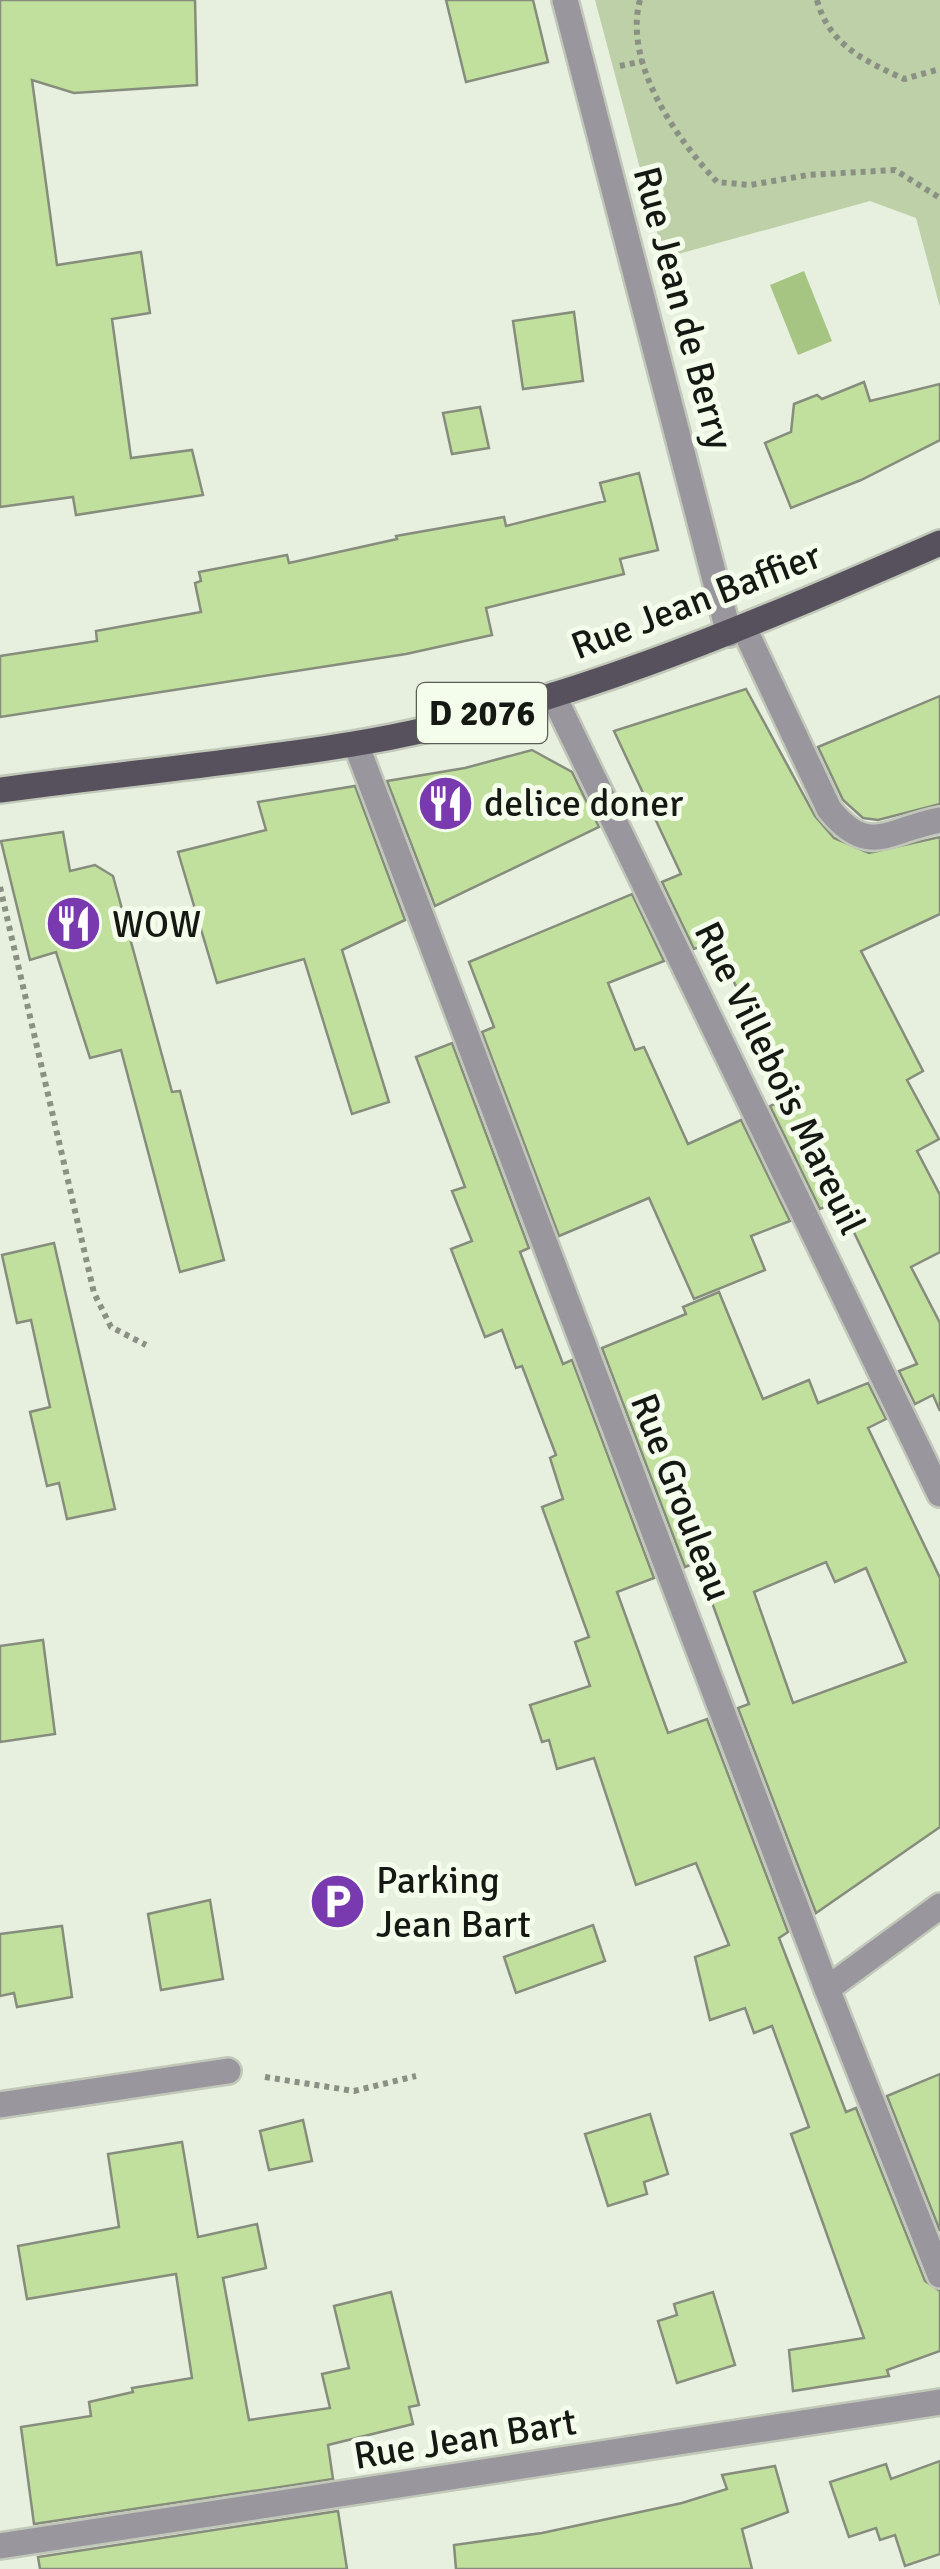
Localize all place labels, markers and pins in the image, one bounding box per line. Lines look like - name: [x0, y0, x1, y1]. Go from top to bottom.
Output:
- restaurant icon: delice doner: [415, 773, 475, 833]
- place label: delice doner: [484, 780, 683, 827]
- restaurant icon: WOW: [43, 894, 103, 954]
- place label: WOW: [112, 901, 201, 948]
- place label: Parking Jean Bart: [376, 1857, 531, 1948]
- parking icon: Parking Jean Bart: [307, 1872, 367, 1932]

